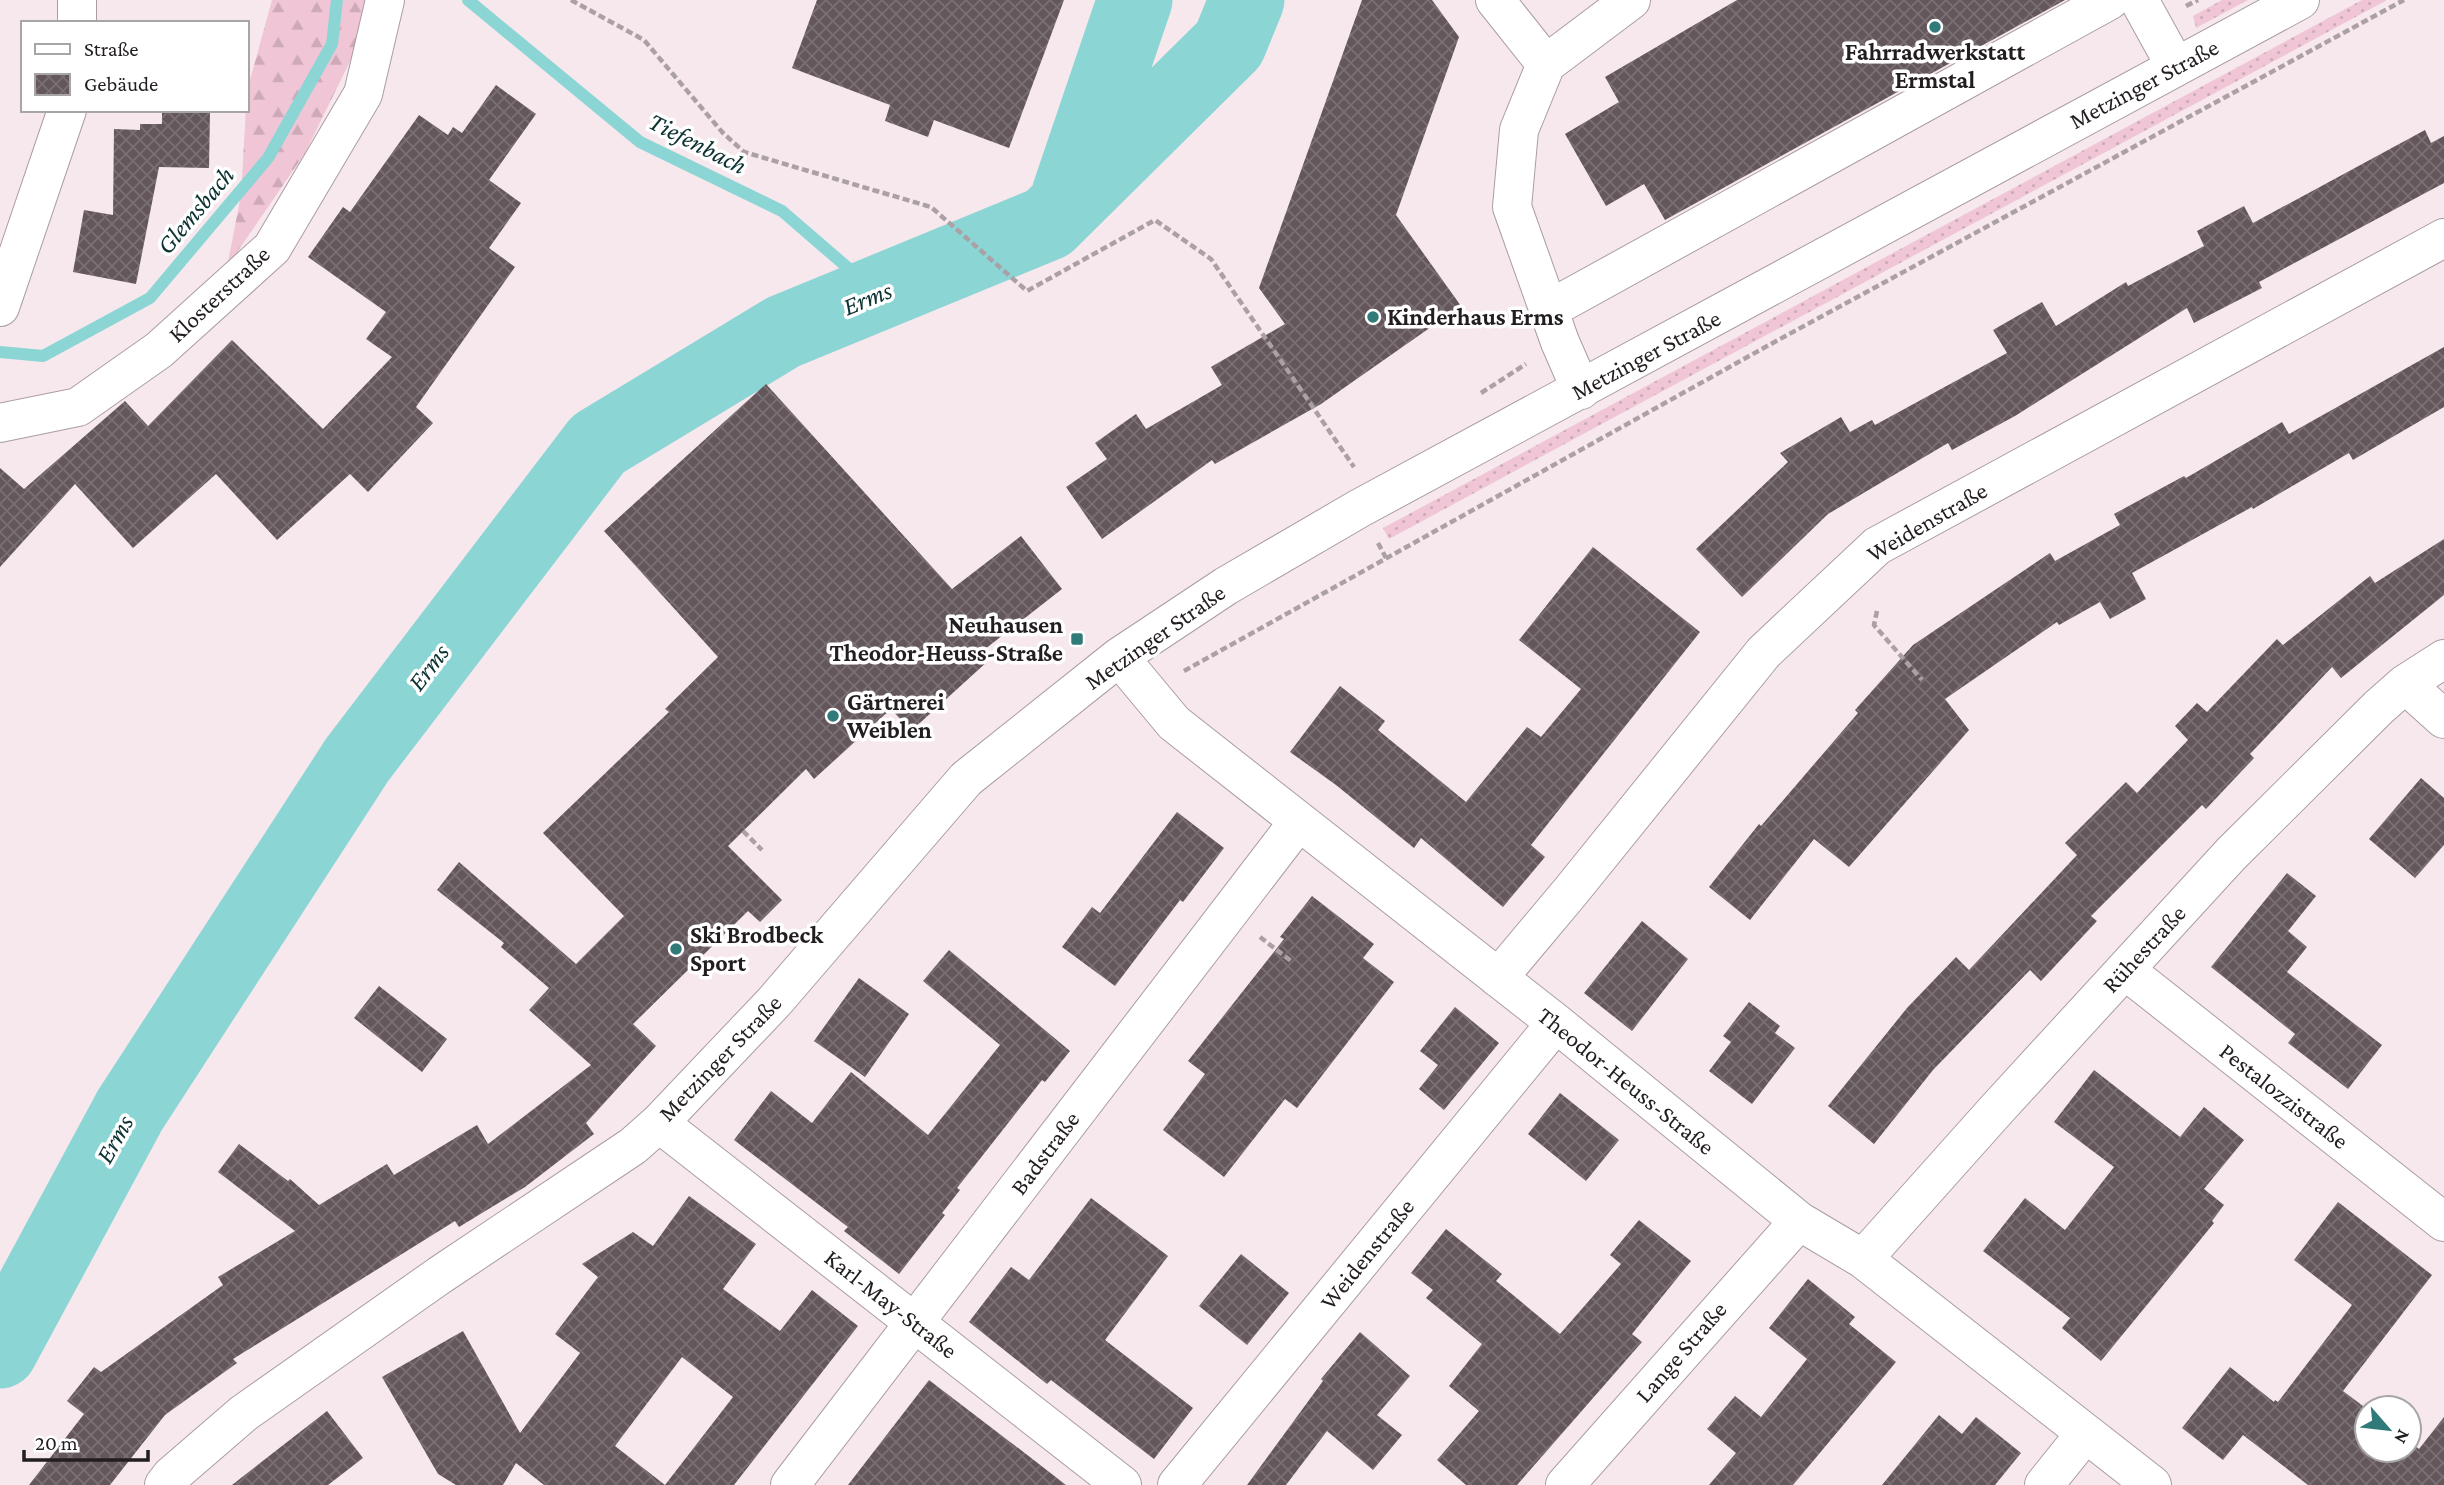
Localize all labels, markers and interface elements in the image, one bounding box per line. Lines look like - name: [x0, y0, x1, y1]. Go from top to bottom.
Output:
- marker: Fahrradwerkstatt Ermstal: [1927, 19, 1943, 35]
- legend: [21, 21, 248, 112]
- street label: Metzinger Straße: [2065, 33, 2223, 134]
- text: Straße: [84, 37, 138, 61]
- place label: Fahrradwerkstatt Ermstal: [1845, 38, 2025, 93]
- text: Gebäude: [84, 72, 158, 96]
- water label: Tiefenbach: [644, 107, 751, 180]
- water label: Glemsbach: [151, 161, 240, 260]
- street label: Klosterstraße: [162, 240, 275, 347]
- water label: Erms: [839, 276, 896, 321]
- place label: Kinderhaus Erms: [1387, 303, 1564, 330]
- street label: Metzinger Straße: [1567, 304, 1725, 405]
- marker: Kinderhaus Erms: [1365, 309, 1381, 325]
- street label: Weidenstraße: [1862, 476, 1992, 567]
- street label: Metzinger Straße: [1079, 578, 1230, 695]
- place label: Neuhausen Theodor-Heuss-Straße: [830, 611, 1063, 666]
- marker: Neuhausen Theodor-Heuss-Straße: [1069, 631, 1085, 647]
- water label: Erms: [402, 639, 455, 696]
- place label: Gärtnerei Weiblen: [846, 688, 944, 743]
- marker: Gärtnerei Weiblen: [825, 708, 841, 724]
- street label: Rühestraße: [2096, 899, 2191, 998]
- place label: Ski Brodbeck Sport: [690, 921, 824, 976]
- marker: Ski Brodbeck Sport: [668, 941, 684, 957]
- street label: Metzinger Straße: [653, 989, 787, 1126]
- street label: Theodor-Heuss-Straße: [1533, 1001, 1720, 1160]
- street label: Pestalozzistraße: [2215, 1037, 2354, 1154]
- street label: Badstraße: [1005, 1106, 1085, 1200]
- water label: Erms: [90, 1110, 139, 1168]
- street label: Weidenstraße: [1314, 1193, 1419, 1314]
- street label: Karl-May-Straße: [820, 1243, 963, 1364]
- street label: Lange Straße: [1630, 1296, 1732, 1408]
- north arrow: [2353, 1394, 2423, 1464]
- scale bar: [24, 1418, 149, 1462]
- text: N: [2390, 1426, 2415, 1447]
- text: 20 m: [35, 1431, 78, 1455]

